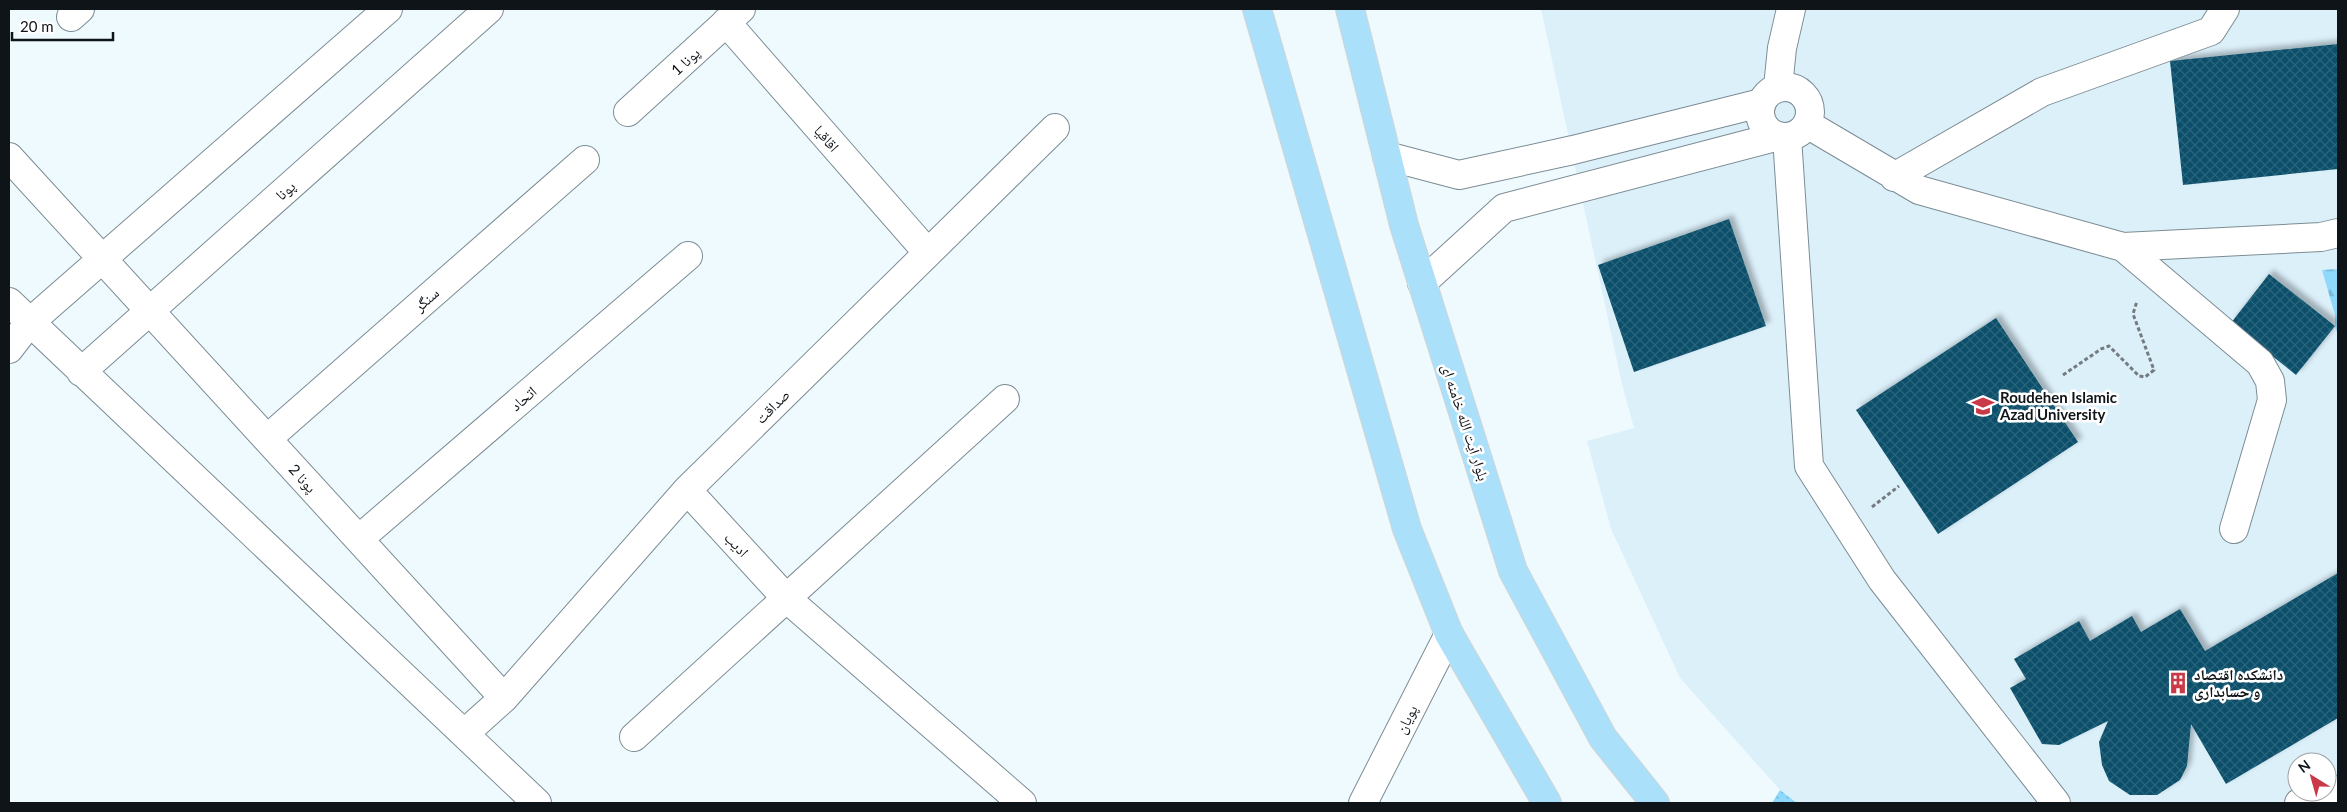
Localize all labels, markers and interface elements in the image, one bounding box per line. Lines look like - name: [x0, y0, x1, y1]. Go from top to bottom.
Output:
- scale bar: [12, 10, 114, 42]
- text: 20 m: [20, 17, 54, 35]
- street label: پونا 1: [667, 43, 704, 80]
- street label: اقاقیا: [810, 121, 843, 155]
- street label: پونا: [272, 177, 299, 204]
- street label: سنگر: [409, 283, 443, 316]
- street label: بلوار آیت الله خامنه ای: [1437, 361, 1493, 483]
- street label: اتحاد: [506, 382, 540, 414]
- street label: صداقت: [751, 385, 793, 427]
- place label: Roudehen Islamic Azad University: [1999, 388, 2117, 423]
- school or university icon: Roudehen Islamic Azad University: [1970, 393, 1996, 419]
- street label: پونا 2: [285, 460, 321, 497]
- street label: ادیب: [721, 528, 753, 560]
- place label: دانشکده اقتصاد و حسابداری: [2194, 665, 2283, 701]
- building icon: دانشکده اقتصاد و حسابداری: [2165, 670, 2191, 696]
- street label: پویان: [1391, 702, 1423, 737]
- north arrow: [2287, 752, 2337, 802]
- text: N: [2294, 756, 2313, 776]

